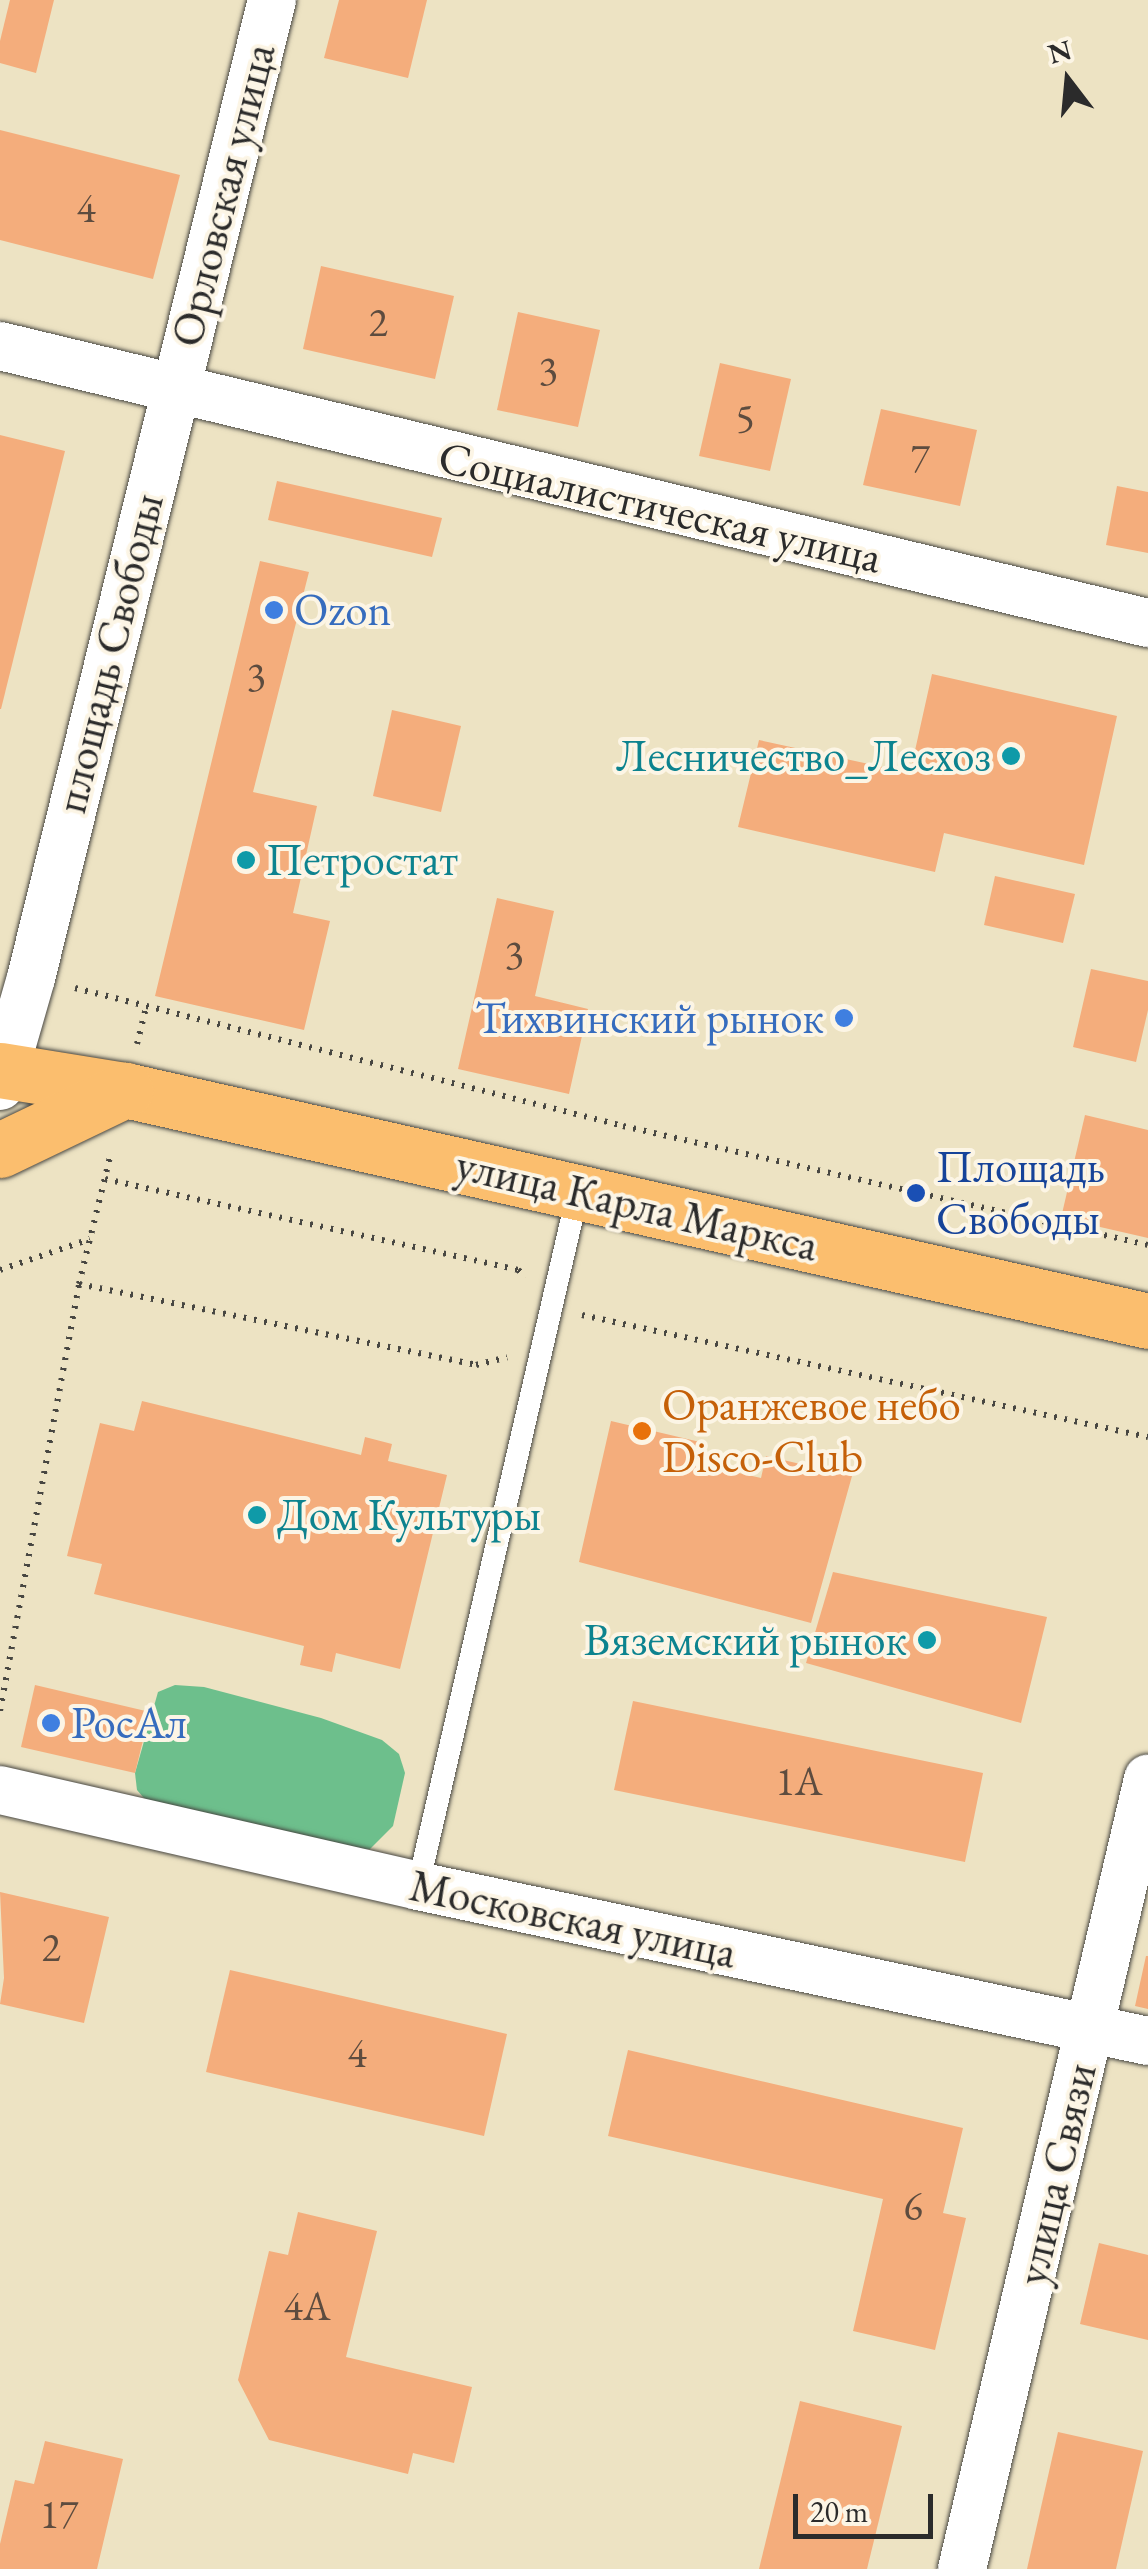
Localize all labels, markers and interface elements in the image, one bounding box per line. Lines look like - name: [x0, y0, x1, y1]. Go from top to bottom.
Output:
- north arrow: [1018, 30, 1118, 130]
- text: N: [1044, 31, 1076, 72]
- street label: Орловская улица: [159, 38, 287, 352]
- house number: 4: [76, 184, 96, 232]
- house number: 2: [368, 298, 388, 346]
- house number: 3: [538, 346, 558, 394]
- house number: 5: [735, 394, 755, 442]
- street label: Социалистическая улица: [433, 430, 887, 584]
- house number: 7: [910, 434, 930, 482]
- street label: площадь Свободы: [43, 488, 175, 818]
- place label: Ozon: [294, 583, 391, 637]
- marker: Ozon: [263, 599, 285, 621]
- house number: 3: [246, 652, 266, 700]
- place label: Лесничество_Лесхоз: [616, 729, 991, 783]
- marker: Лесничество_Лесхоз: [1000, 745, 1022, 767]
- place label: Петростат: [266, 833, 458, 887]
- marker: Петростат: [235, 849, 257, 871]
- house number: 3: [504, 930, 524, 978]
- place label: Тихвинский рынок: [475, 991, 824, 1045]
- marker: Тихвинский рынок: [833, 1007, 855, 1029]
- street label: улица Карла Маркса: [451, 1137, 823, 1273]
- place label: Площадь Свободы: [936, 1140, 1105, 1246]
- marker: Площадь Свободы: [905, 1182, 927, 1204]
- place label: Оранжевое небо Disco-Club: [662, 1378, 961, 1484]
- marker: Оранжевое небо Disco-Club: [631, 1420, 653, 1442]
- place label: Дом Культуры: [277, 1488, 541, 1542]
- marker: Дом Культуры: [246, 1504, 268, 1526]
- place label: Вяземский рынок: [584, 1613, 907, 1667]
- marker: Вяземский рынок: [916, 1629, 938, 1651]
- place label: РосАл: [71, 1696, 187, 1750]
- marker: РосАл: [40, 1712, 62, 1734]
- house number: 1А: [776, 1757, 822, 1805]
- street label: Московская улица: [405, 1858, 741, 1980]
- house number: 2: [41, 1923, 61, 1971]
- house number: 4: [347, 2029, 367, 2077]
- street label: улица Связи: [1004, 2058, 1108, 2290]
- house number: 6: [903, 2182, 923, 2230]
- house number: 4А: [284, 2282, 330, 2330]
- scale bar: [798, 2474, 938, 2536]
- house number: 17: [40, 2490, 78, 2538]
- text: 20 m: [810, 2492, 868, 2531]

